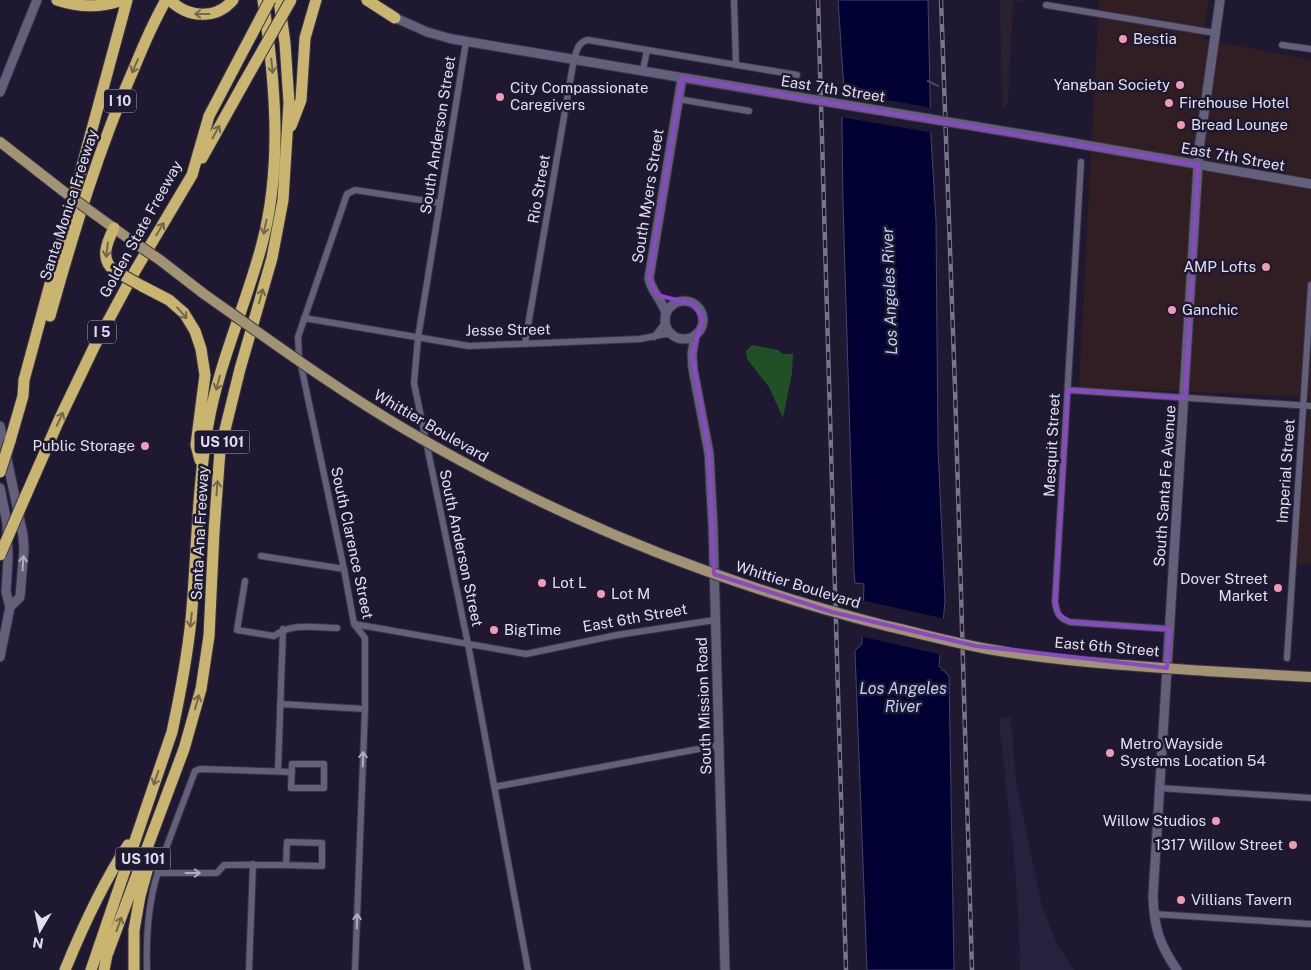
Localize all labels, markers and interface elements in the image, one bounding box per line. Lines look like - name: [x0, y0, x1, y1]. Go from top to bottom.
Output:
- one-way arrow: [194, 9, 210, 19]
- place label: Bestia: [1133, 30, 1177, 47]
- marker: Bestia: [1117, 33, 1129, 45]
- street label: South Anderson Street: [417, 54, 458, 215]
- one-way arrow: [267, 57, 276, 73]
- one-way arrow: [129, 58, 139, 73]
- street label: East 7th Street: [780, 72, 887, 105]
- place label: Yangban Society: [1054, 76, 1170, 93]
- place label: City Compassionate Caregivers: [510, 79, 648, 113]
- marker: Yangban Society: [1174, 79, 1186, 91]
- road number: I 10: [104, 90, 136, 112]
- marker: City Compassionate Caregivers: [494, 91, 506, 103]
- place label: Firehouse Hotel: [1179, 94, 1290, 111]
- marker: Firehouse Hotel: [1163, 97, 1175, 109]
- place label: Bread Lounge: [1191, 116, 1288, 133]
- marker: Bread Lounge: [1175, 119, 1187, 131]
- one-way arrow: [211, 125, 221, 140]
- street label: Santa Monica Freeway: [36, 127, 101, 282]
- street label: South Myers Street: [628, 127, 667, 264]
- street label: East 7th Street: [1180, 139, 1287, 174]
- street label: Rio Street: [524, 153, 553, 225]
- street label: Golden State Freeway: [96, 157, 185, 300]
- one-way arrow: [260, 219, 270, 235]
- one-way arrow: [155, 222, 165, 236]
- water label: Los Angeles River: [878, 226, 901, 355]
- one-way arrow: [102, 242, 112, 258]
- place label: AMP Lofts: [1183, 258, 1256, 275]
- marker: AMP Lofts: [1260, 261, 1272, 273]
- one-way arrow: [257, 289, 267, 305]
- place label: Ganchic: [1182, 301, 1239, 318]
- marker: Ganchic: [1166, 304, 1178, 316]
- one-way arrow: [177, 306, 188, 319]
- street label: Jesse Street: [465, 320, 551, 339]
- road number: I 5: [88, 321, 116, 344]
- one-way arrow: [213, 374, 222, 390]
- street label: Whittier Boulevard: [371, 386, 492, 465]
- street label: Mesquit Street: [1040, 392, 1063, 497]
- street label: South Santa Fe Avenue: [1150, 405, 1179, 567]
- one-way arrow: [55, 412, 65, 427]
- street label: Imperial Street: [1273, 418, 1298, 524]
- road number: US 101: [194, 431, 250, 454]
- place label: Public Storage: [33, 437, 135, 454]
- marker: Public Storage: [139, 440, 151, 452]
- street label: Santa Ana Freeway: [187, 465, 212, 601]
- street label: South Clarence Street: [328, 465, 377, 621]
- street label: South Anderson Street: [437, 468, 486, 628]
- one-way arrow: [212, 480, 222, 496]
- one-way arrow: [18, 555, 27, 571]
- street label: Whittier Boulevard: [734, 557, 863, 612]
- place label: Dover Street Market: [1180, 570, 1268, 604]
- place label: Lot L: [552, 574, 587, 591]
- marker: Lot L: [536, 577, 548, 589]
- marker: Dover Street Market: [1272, 582, 1284, 594]
- place label: Lot M: [611, 585, 650, 602]
- marker: Lot M: [595, 588, 607, 600]
- street label: East 6th Street: [581, 600, 689, 635]
- one-way arrow: [186, 612, 196, 628]
- place label: BigTime: [504, 621, 561, 638]
- marker: BigTime: [488, 624, 500, 636]
- street label: East 6th Street: [1054, 633, 1161, 660]
- street label: South Mission Road: [693, 637, 714, 775]
- water label: Los Angeles River: [859, 679, 947, 716]
- one-way arrow: [193, 694, 202, 710]
- place label: Metro Wayside Systems Location 54: [1120, 735, 1266, 769]
- marker: Metro Wayside Systems Location 54: [1104, 747, 1116, 759]
- one-way arrow: [358, 751, 368, 768]
- one-way arrow: [150, 770, 160, 786]
- place label: Willow Studios: [1103, 812, 1206, 829]
- marker: Willow Studios: [1210, 815, 1222, 827]
- place label: 1317 Willow Street: [1155, 836, 1283, 853]
- marker: 1317 Willow Street: [1287, 839, 1299, 851]
- road number: US 101: [116, 848, 170, 871]
- one-way arrow: [184, 868, 200, 878]
- place label: Villians Tavern: [1191, 891, 1292, 908]
- marker: Villians Tavern: [1175, 894, 1187, 906]
- north arrow: [15, 905, 65, 955]
- one-way arrow: [352, 914, 362, 930]
- one-way arrow: [115, 917, 124, 932]
- text: N: [31, 934, 45, 952]

